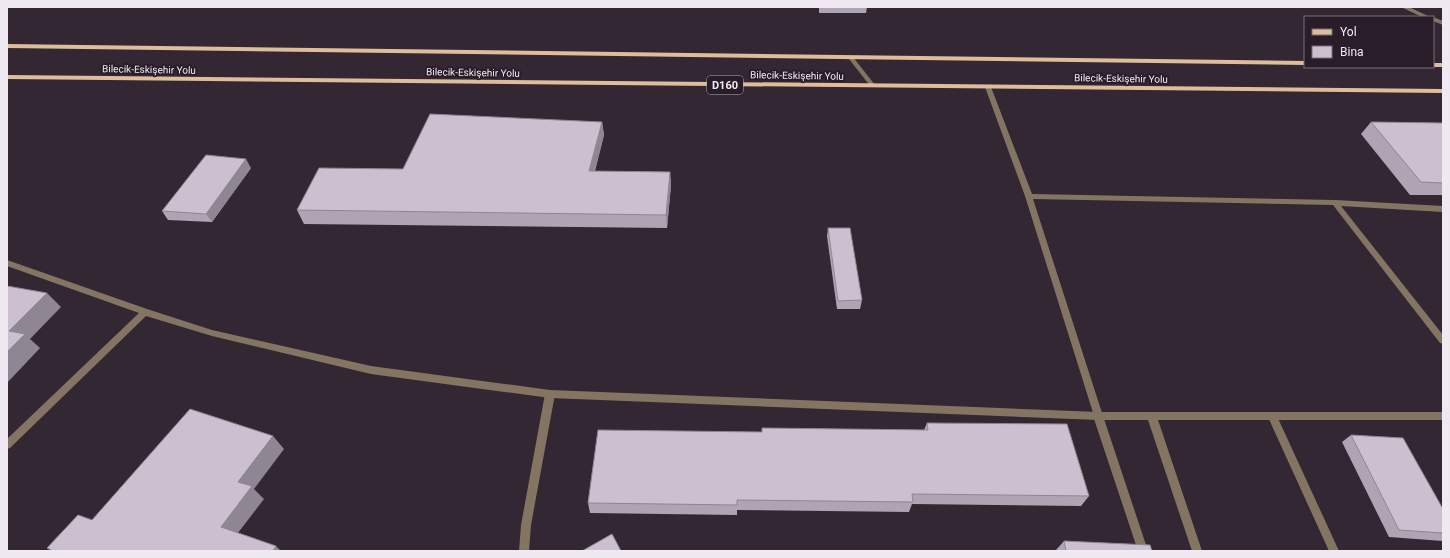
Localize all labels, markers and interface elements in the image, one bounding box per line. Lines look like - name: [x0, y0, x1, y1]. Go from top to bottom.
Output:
- legend: [1304, 16, 1434, 68]
- text: Yol: [1340, 25, 1357, 39]
- text: Bina: [1340, 45, 1364, 59]
- street label: Bilecik-Eskişehir Yolu: [102, 63, 196, 76]
- street label: Bilecik-Eskişehir Yolu: [426, 66, 520, 79]
- street label: Bilecik-Eskişehir Yolu: [750, 69, 844, 82]
- street label: Bilecik-Eskişehir Yolu: [1074, 72, 1168, 85]
- road number: D160: [707, 76, 743, 94]

